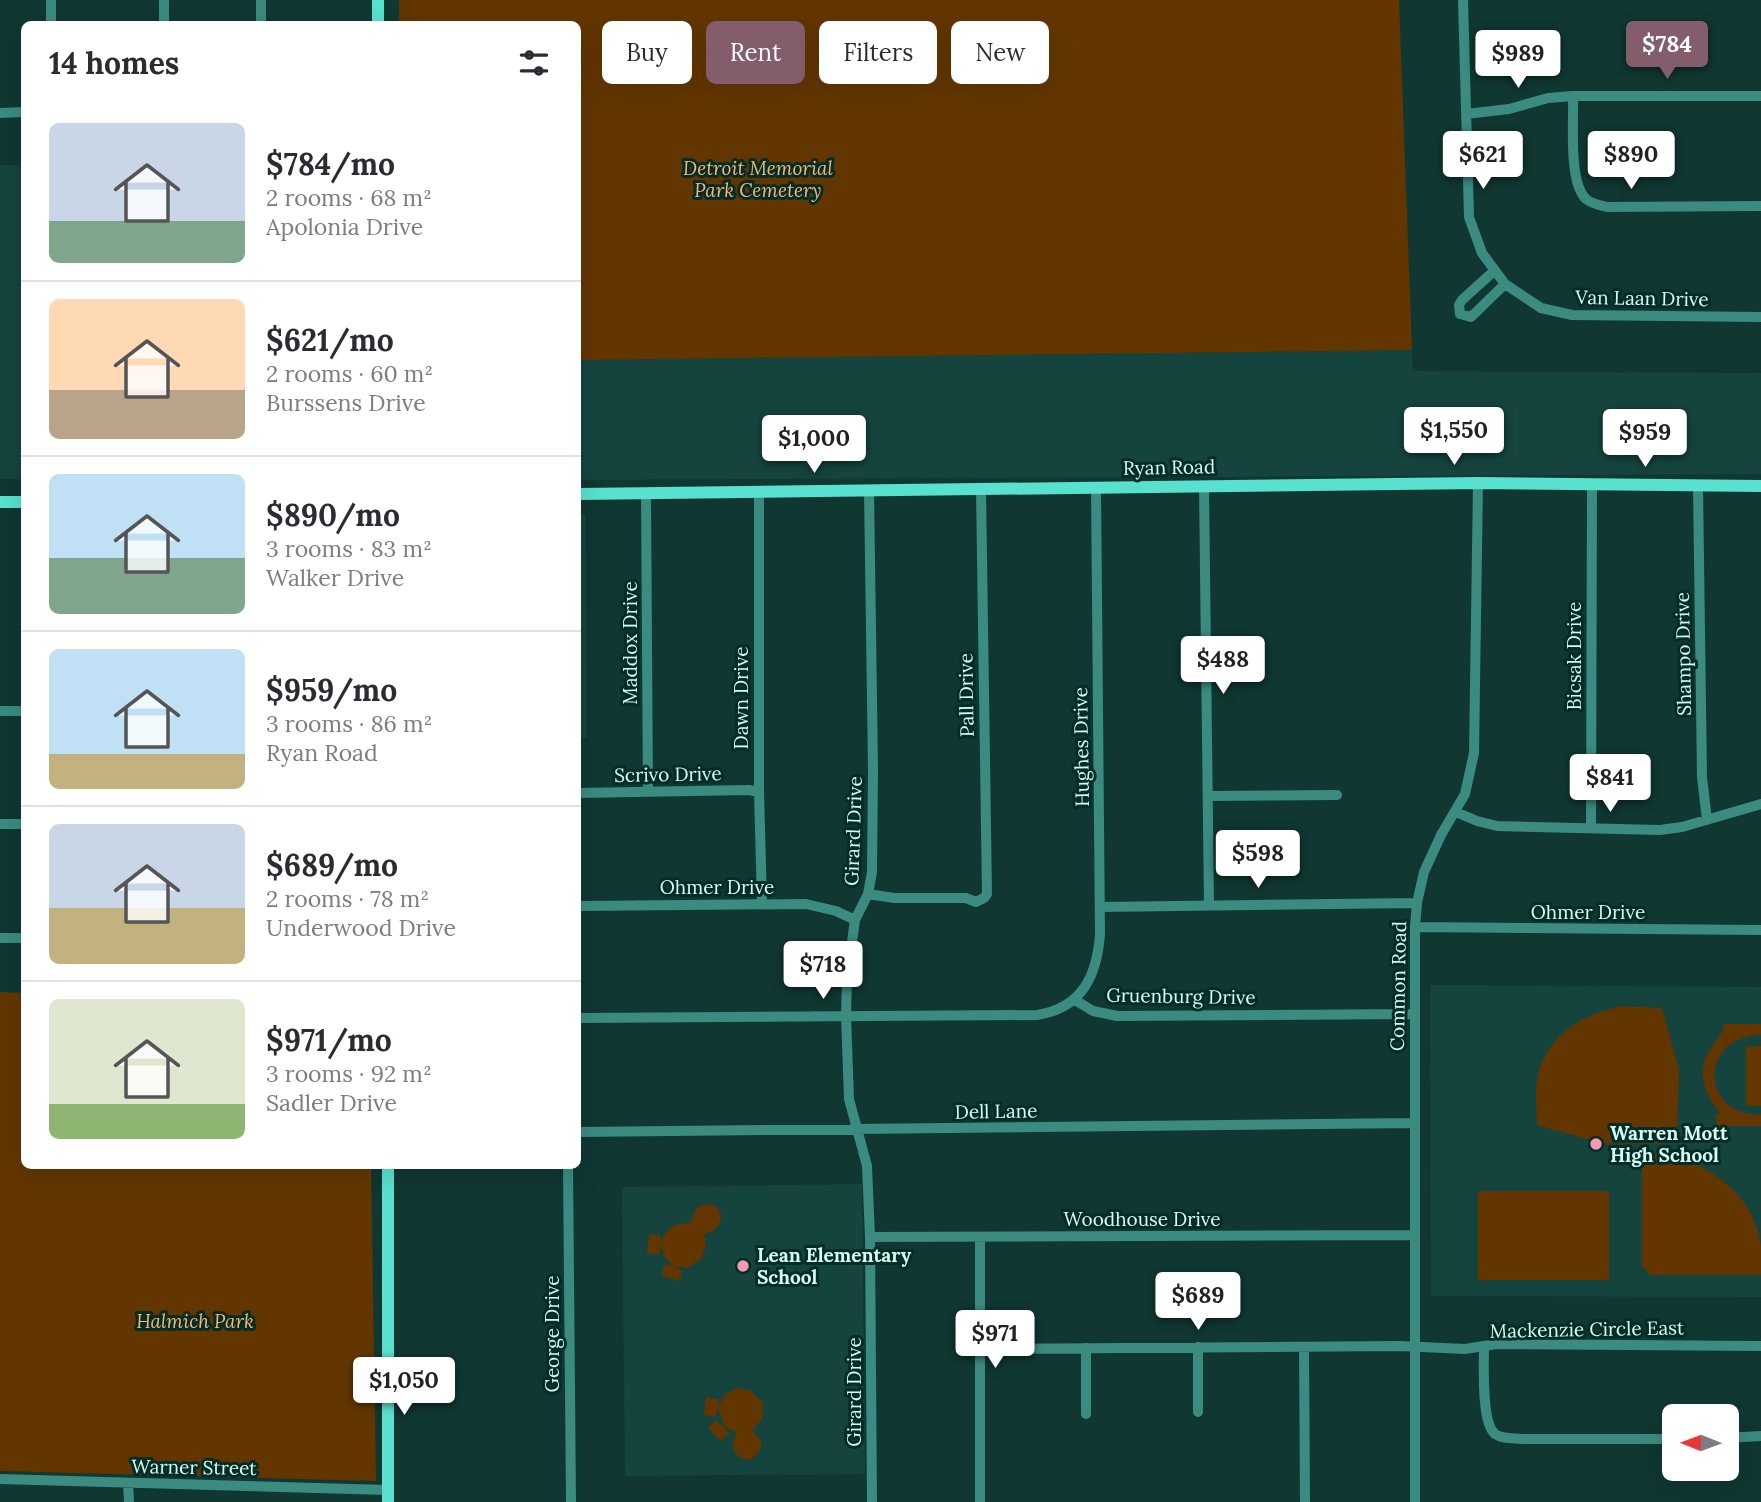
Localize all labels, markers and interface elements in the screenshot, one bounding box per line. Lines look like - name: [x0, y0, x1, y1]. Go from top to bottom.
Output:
- chip: Buy: [602, 21, 692, 84]
- chip: Rent: [706, 21, 805, 84]
- chip: Filters: [819, 21, 937, 84]
- chip: New: [951, 21, 1049, 84]
- pin: $784: [1626, 22, 1708, 81]
- text: $784: [1642, 29, 1692, 58]
- pin: $989: [1477, 31, 1559, 90]
- text: $989: [1491, 38, 1545, 67]
- text: 14 homes: [49, 44, 179, 82]
- icon: filters: [515, 44, 553, 82]
- pin: $621: [1442, 132, 1524, 191]
- pin: $890: [1590, 132, 1672, 191]
- text: $621: [1459, 139, 1507, 168]
- text: $890: [1604, 139, 1658, 168]
- text: $784/mo: [266, 145, 395, 183]
- icon: home: [105, 151, 189, 235]
- park label: Detroit Memorial Park Cemetery: [683, 156, 834, 202]
- text: 2 rooms · 68 m²: [266, 183, 432, 212]
- text: Apolonia Drive: [266, 212, 423, 241]
- street label: Van Laan Drive: [1574, 285, 1709, 311]
- text: $621/mo: [266, 321, 394, 359]
- icon: home: [105, 327, 189, 411]
- text: 2 rooms · 60 m²: [266, 359, 433, 388]
- text: Burssens Drive: [266, 388, 426, 417]
- pin: $1,550: [1397, 407, 1511, 467]
- pin: $959: [1604, 410, 1686, 469]
- text: $1,550: [1420, 415, 1488, 444]
- pin: $1,000: [757, 416, 871, 475]
- text: $959: [1619, 417, 1671, 446]
- text: $1,000: [778, 423, 850, 452]
- street label: Ryan Road: [1123, 454, 1215, 480]
- text: $890/mo: [266, 496, 400, 534]
- icon: home: [105, 502, 189, 586]
- text: 3 rooms · 83 m²: [266, 534, 432, 563]
- text: Walker Drive: [266, 563, 404, 592]
- street label: Maddox Drive: [618, 581, 642, 705]
- street label: Shampo Drive: [1670, 592, 1696, 716]
- street label: Bicsak Drive: [1562, 602, 1586, 710]
- pin: $488: [1182, 636, 1264, 696]
- text: $488: [1197, 644, 1249, 673]
- street label: Dawn Drive: [729, 647, 753, 749]
- street label: Pall Drive: [953, 653, 979, 737]
- text: $959/mo: [266, 671, 397, 709]
- icon: home: [105, 677, 189, 761]
- street label: Hughes Drive: [1068, 687, 1094, 807]
- text: 3 rooms · 86 m²: [266, 709, 432, 738]
- text: Ryan Road: [266, 738, 378, 767]
- pin: $841: [1569, 754, 1651, 814]
- street label: Scrivo Drive: [614, 761, 722, 787]
- text: $841: [1586, 762, 1634, 791]
- street label: Girard Drive: [839, 776, 867, 886]
- pin: $598: [1217, 830, 1299, 890]
- text: $598: [1232, 838, 1284, 867]
- text: $689/mo: [266, 846, 398, 884]
- icon: home: [105, 852, 189, 936]
- street label: Ohmer Drive: [660, 875, 774, 899]
- text: 2 rooms · 78 m²: [266, 884, 429, 913]
- street label: Ohmer Drive: [1531, 900, 1645, 924]
- text: Underwood Drive: [266, 913, 456, 942]
- street label: Common Road: [1385, 921, 1411, 1051]
- pin: $718: [782, 942, 864, 1001]
- text: $718: [800, 949, 846, 978]
- street label: Gruenburg Drive: [1106, 983, 1256, 1009]
- text: $971/mo: [266, 1021, 392, 1059]
- icon: home: [105, 1027, 189, 1111]
- text: 3 rooms · 92 m²: [266, 1059, 432, 1088]
- text: Sadler Drive: [266, 1088, 397, 1117]
- street label: Dell Lane: [954, 1098, 1038, 1124]
- place label: Warren Mott High School: [1610, 1121, 1729, 1167]
- marker: Warren Mott High School: [1588, 1136, 1604, 1152]
- street label: Woodhouse Drive: [1063, 1207, 1221, 1231]
- place label: Lean Elementary School: [757, 1243, 912, 1289]
- marker: Lean Elementary School: [735, 1258, 751, 1274]
- pin: $689: [1157, 1272, 1239, 1332]
- street label: George Drive: [540, 1275, 564, 1393]
- text: $689: [1171, 1280, 1225, 1309]
- park label: Halmich Park: [136, 1309, 254, 1333]
- pin: $971: [954, 1310, 1036, 1370]
- street label: Mackenzie Circle East: [1489, 1315, 1685, 1343]
- text: $971: [972, 1318, 1018, 1347]
- street label: Girard Drive: [842, 1337, 866, 1447]
- pin: $1,050: [347, 1358, 461, 1417]
- text: $1,050: [369, 1365, 439, 1394]
- north arrow: [1662, 1404, 1740, 1480]
- map controls: [1662, 1404, 1739, 1481]
- street label: Warner Street: [131, 1454, 257, 1480]

